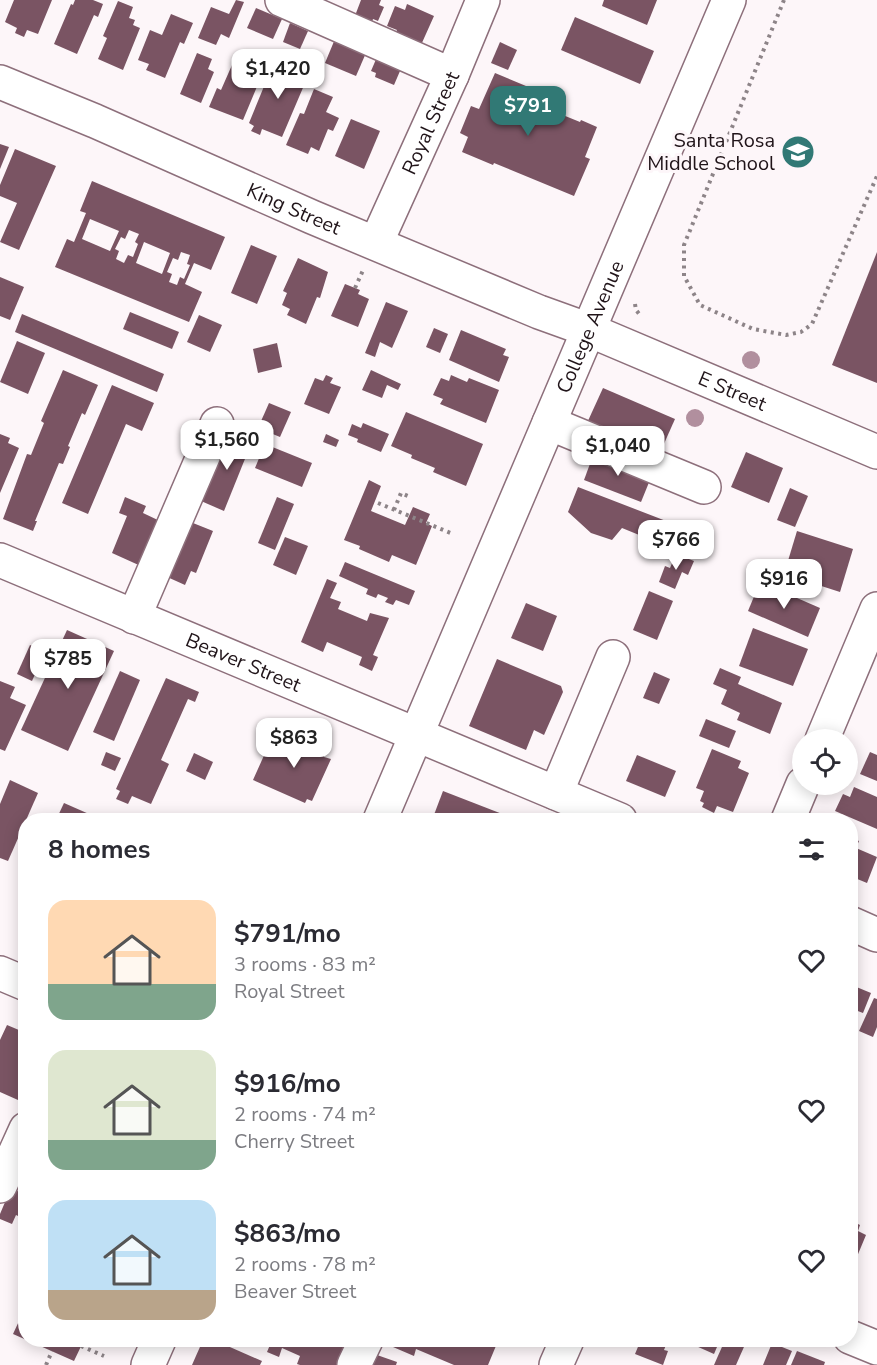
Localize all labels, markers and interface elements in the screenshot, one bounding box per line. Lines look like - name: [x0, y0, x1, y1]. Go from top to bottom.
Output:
- pin: $1,420: [229, 49, 327, 100]
- text: $1,420: [246, 55, 310, 82]
- street label: Royal Street: [395, 66, 466, 179]
- pin: $791: [492, 86, 564, 137]
- text: $791: [504, 92, 552, 119]
- place label: Santa Rosa Middle School: [647, 127, 775, 177]
- school or university icon: Santa Rosa Middle School: [780, 134, 816, 170]
- street label: King Street: [243, 176, 346, 241]
- street label: College Avenue: [550, 256, 630, 397]
- street label: E Street: [694, 364, 772, 418]
- pin: $1,560: [178, 420, 276, 471]
- text: $1,560: [195, 426, 259, 453]
- pin: $1,040: [569, 426, 667, 477]
- text: $1,040: [586, 432, 650, 459]
- pin: $766: [640, 520, 712, 571]
- text: $766: [652, 526, 700, 553]
- pin: $916: [748, 559, 820, 610]
- text: $916: [760, 565, 808, 592]
- street label: Beaver Street: [182, 626, 306, 699]
- pin: $785: [32, 639, 104, 690]
- text: $785: [44, 645, 92, 672]
- pin: $863: [258, 718, 330, 769]
- text: $863: [270, 724, 318, 751]
- map controls: [792, 729, 858, 795]
- button: locate: [792, 729, 858, 795]
- text: 8 homes: [48, 832, 150, 867]
- icon: filters: [795, 833, 828, 866]
- text: $791/mo: [234, 916, 341, 951]
- icon: home: [96, 924, 168, 996]
- icon: heart: [795, 944, 828, 977]
- text: 3 rooms · 83 m²: [234, 951, 376, 978]
- text: Royal Street: [234, 978, 344, 1005]
- text: $916/mo: [234, 1066, 341, 1101]
- icon: home: [96, 1074, 168, 1146]
- icon: heart: [795, 1094, 828, 1127]
- text: 2 rooms · 74 m²: [234, 1101, 376, 1128]
- text: Cherry Street: [234, 1128, 354, 1155]
- text: $863/mo: [234, 1216, 341, 1251]
- icon: home: [96, 1224, 168, 1296]
- icon: heart: [795, 1244, 828, 1277]
- text: 2 rooms · 78 m²: [234, 1251, 376, 1278]
- text: Beaver Street: [234, 1278, 356, 1305]

